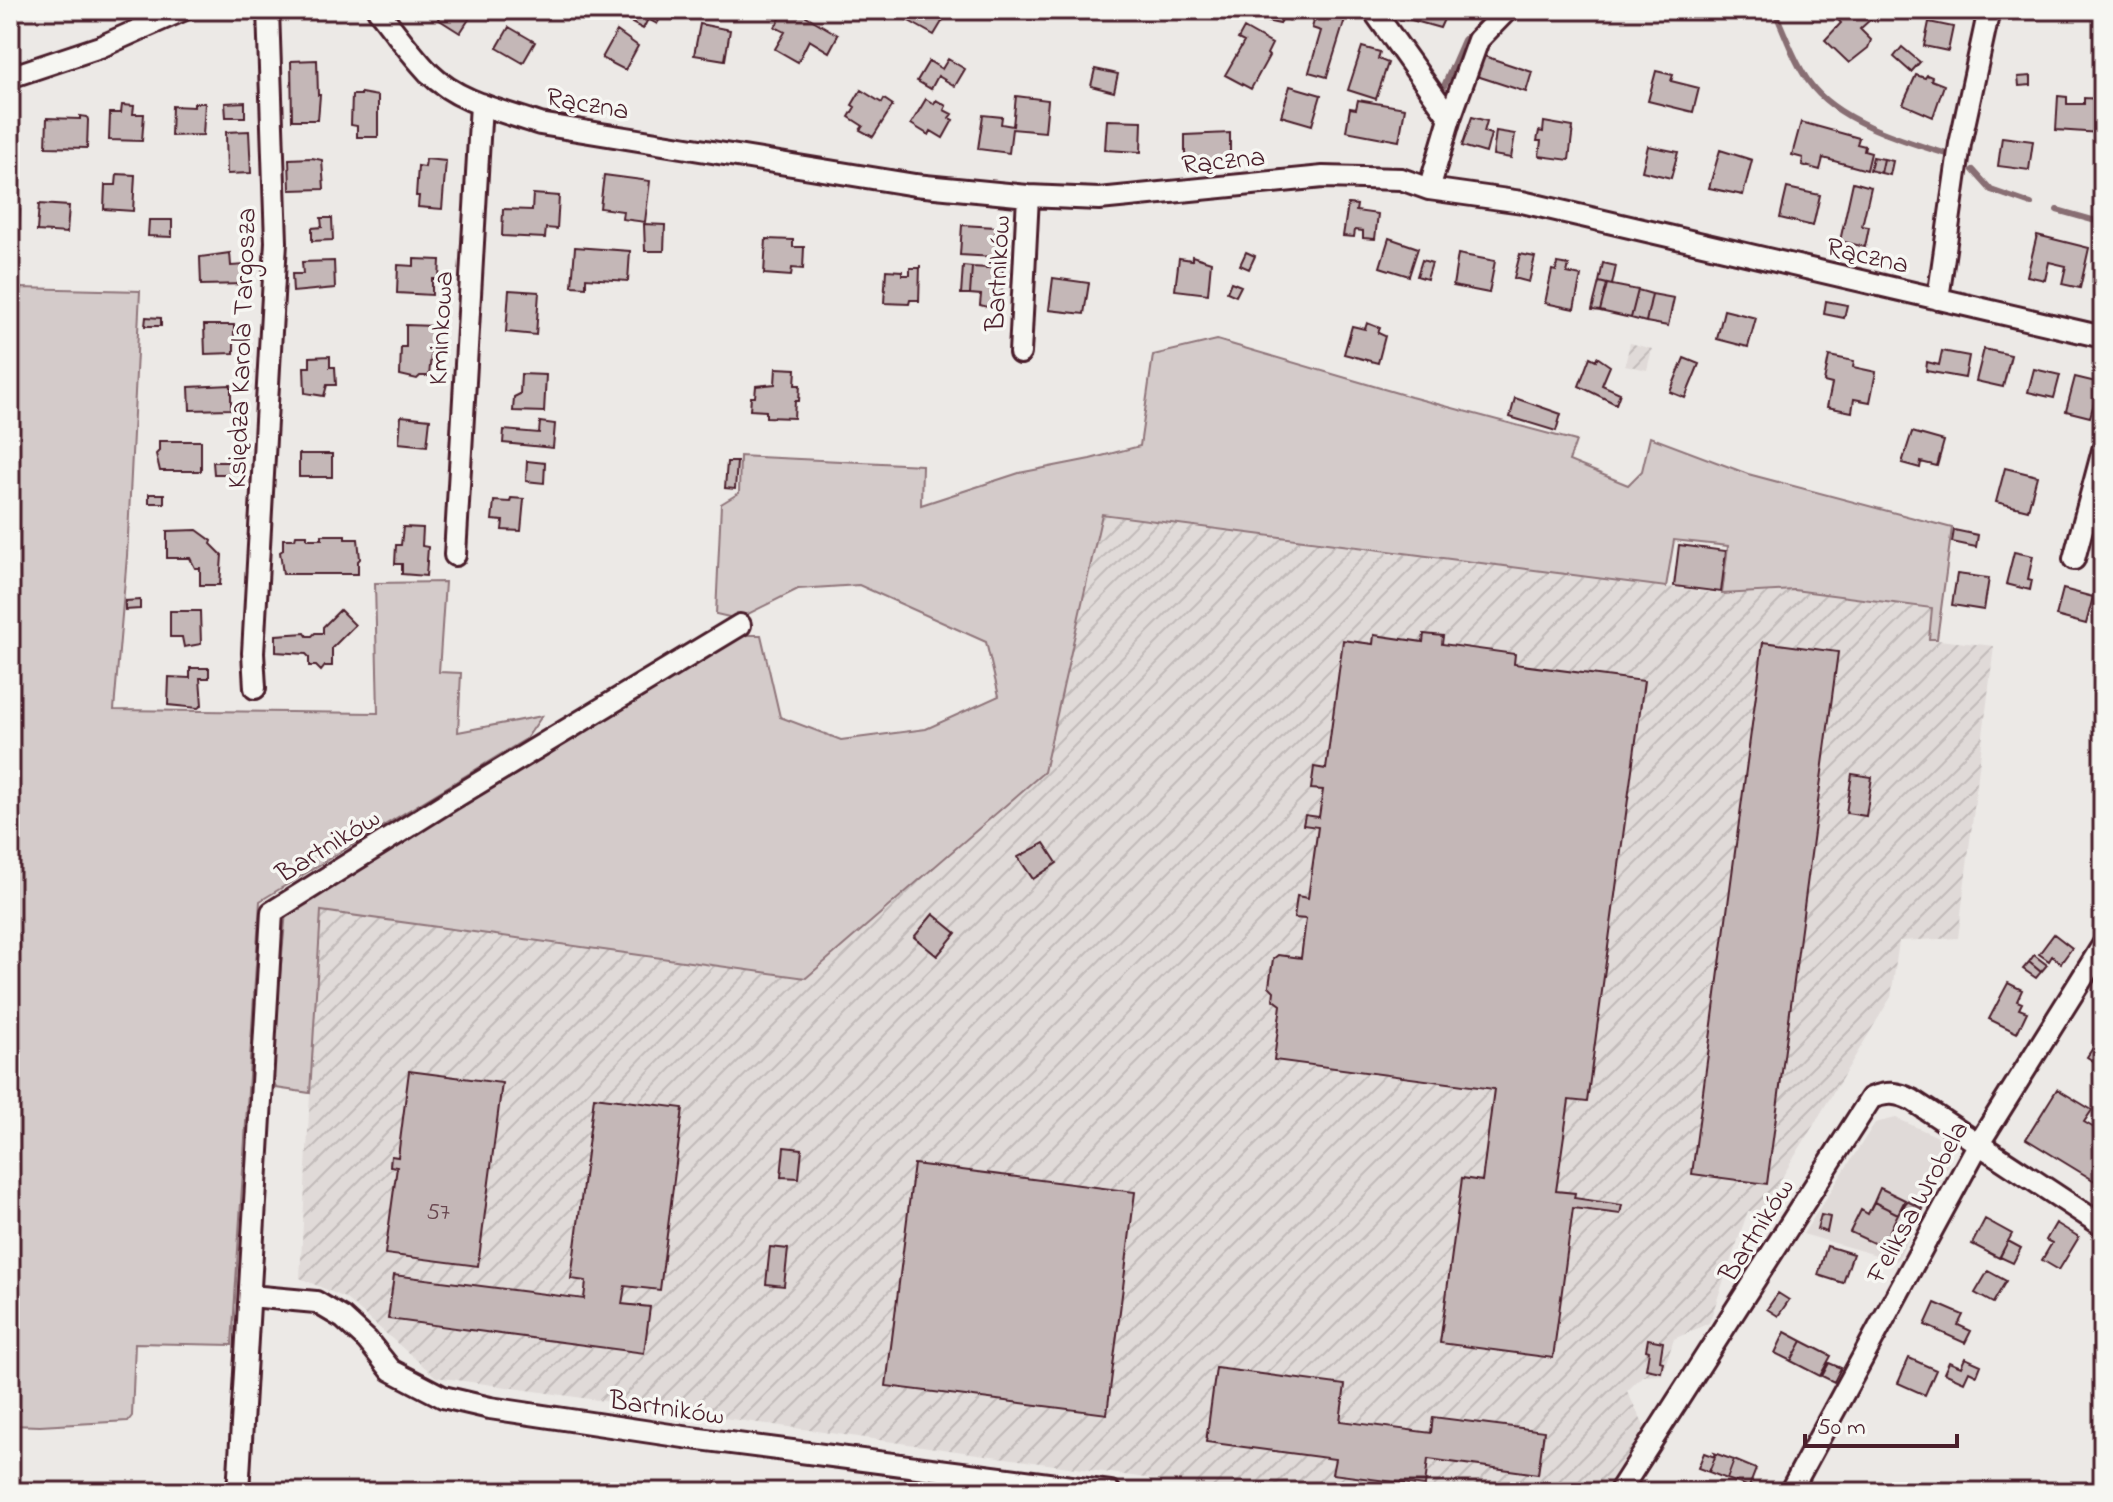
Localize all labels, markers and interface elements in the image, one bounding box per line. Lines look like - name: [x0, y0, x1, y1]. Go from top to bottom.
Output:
- street label: Rączna: [543, 78, 632, 133]
- street label: Rączna: [1180, 138, 1267, 187]
- street label: Księdza Karola Targosza: [218, 207, 269, 489]
- street label: Bartników: [976, 214, 1023, 333]
- street label: Rączna: [1822, 228, 1913, 287]
- street label: Kminkowa: [419, 270, 466, 386]
- street label: Bartników: [268, 799, 389, 896]
- street label: Feliksa Wrobela: [1857, 1114, 1981, 1292]
- street label: Bartników: [1709, 1171, 1806, 1292]
- house number: 57: [426, 1196, 450, 1231]
- street label: Bartników: [605, 1381, 727, 1438]
- scale bar: [1805, 1398, 1957, 1448]
- text: 50 m: [1817, 1411, 1866, 1446]

